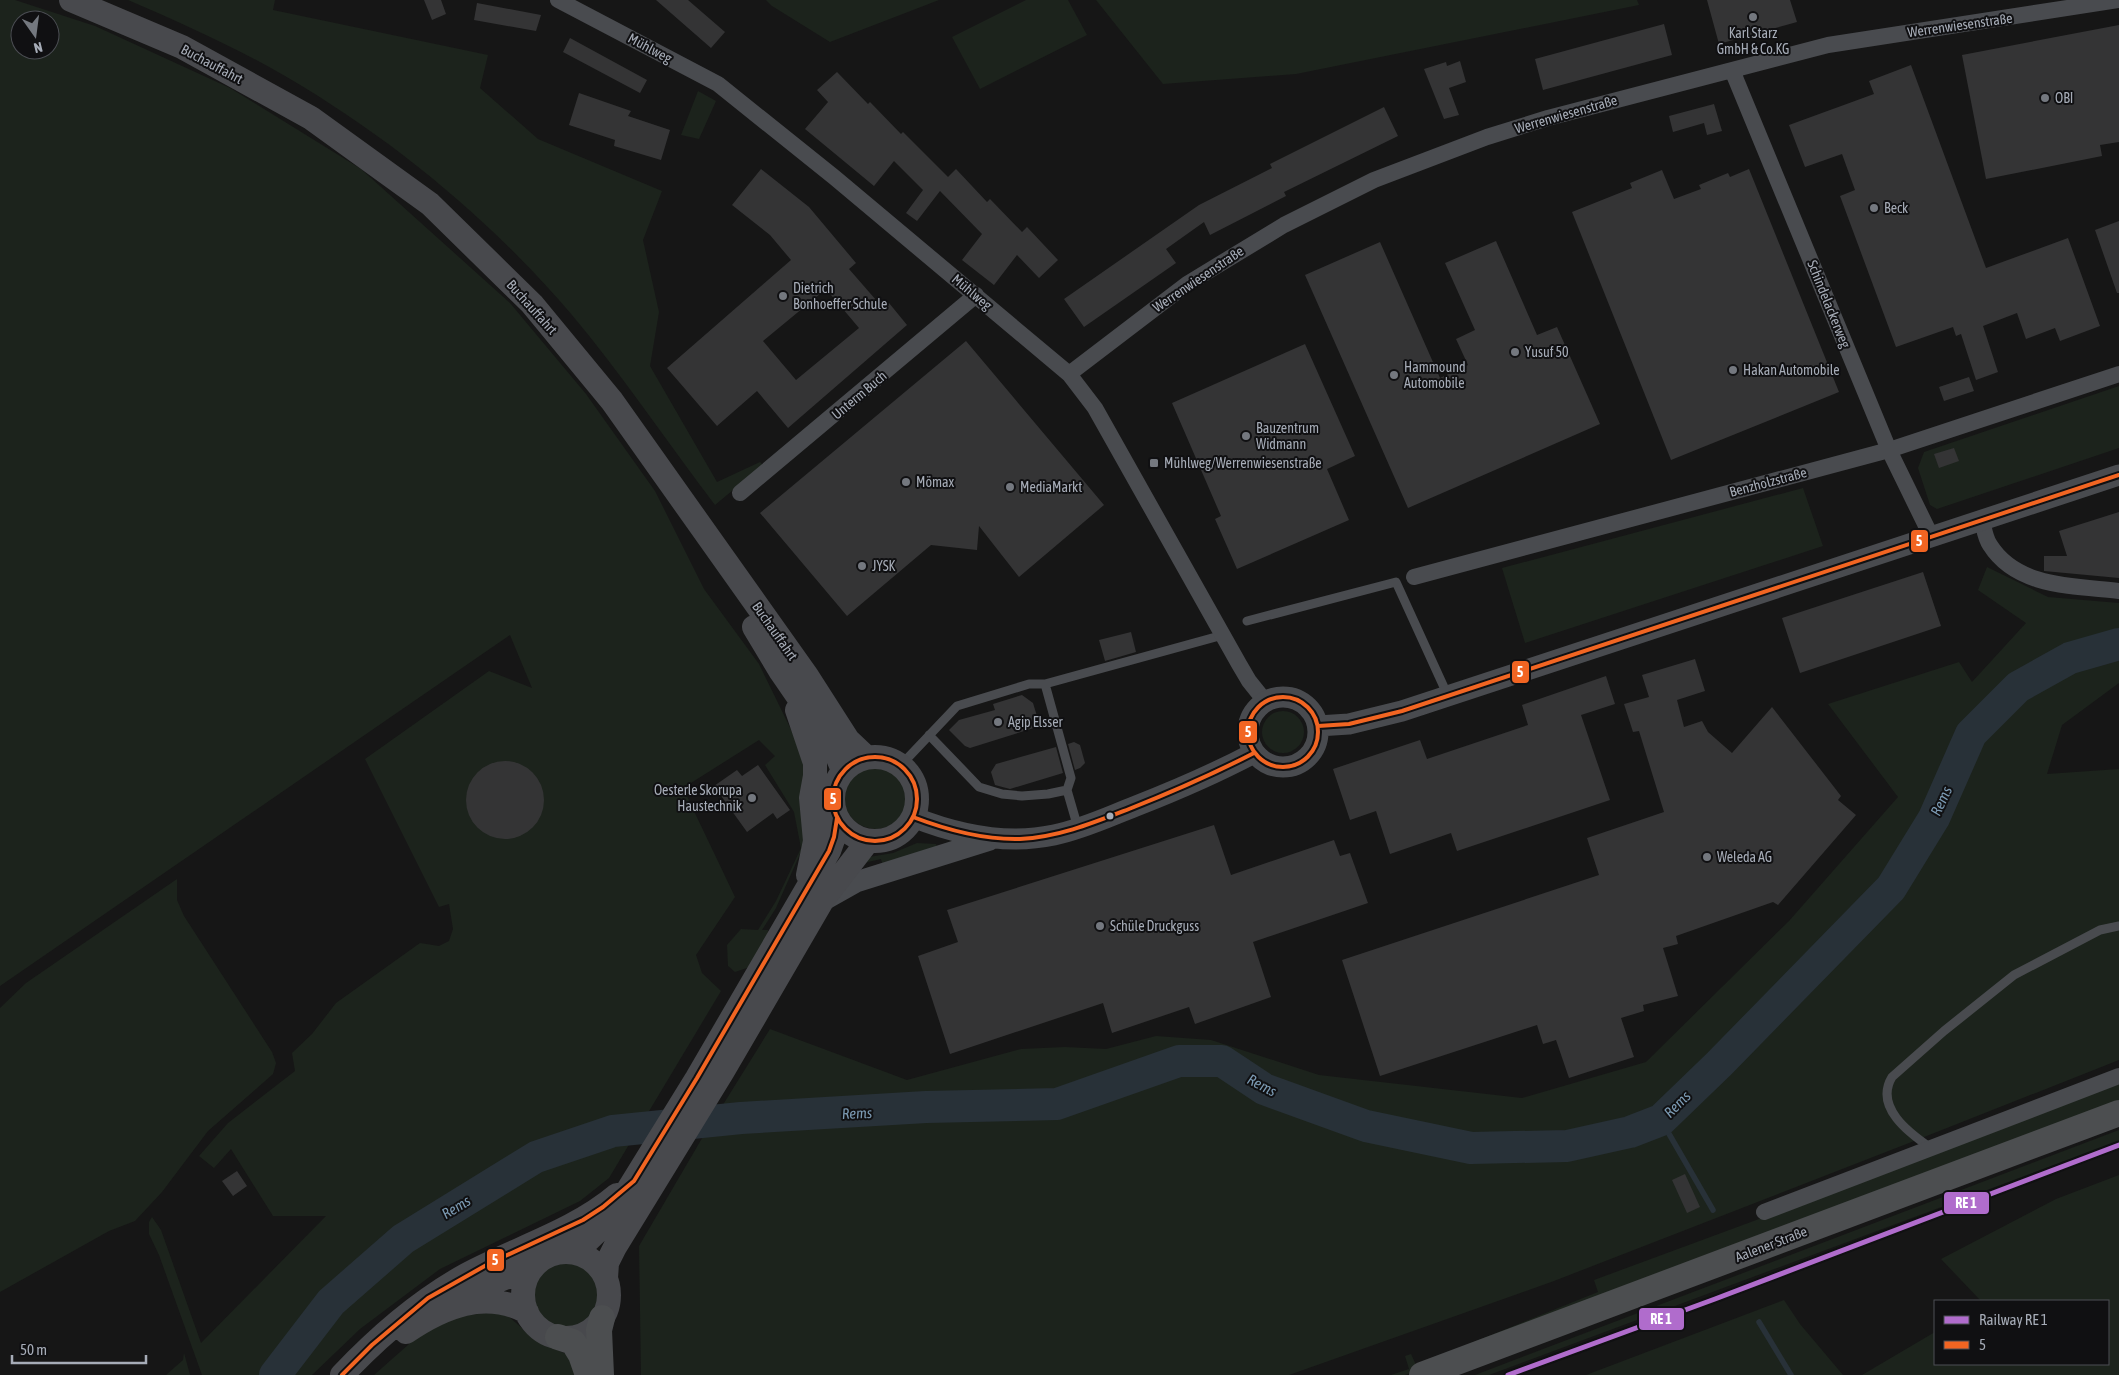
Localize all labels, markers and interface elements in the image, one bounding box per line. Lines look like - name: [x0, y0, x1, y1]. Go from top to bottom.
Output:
- north arrow: [10, 10, 60, 60]
- street label: Werrenwiesenstraße: [1907, 10, 2013, 40]
- marker: Karl Starz GmbH & Co.KG: [1747, 11, 1759, 23]
- place label: Karl Starz GmbH & Co.KG: [1717, 25, 1789, 57]
- street label: Mühlweg: [625, 30, 675, 66]
- text: N: [32, 39, 44, 56]
- street label: Buchauffahrt: [178, 41, 246, 87]
- place label: OBI: [2055, 90, 2073, 106]
- street label: Werrenwiesenstraße: [1513, 92, 1619, 136]
- marker: OBI: [2039, 92, 2051, 104]
- place label: Beck: [1884, 200, 1908, 216]
- marker: Beck: [1868, 202, 1880, 214]
- street label: Werrenwiesenstraße: [1150, 243, 1246, 315]
- street label: Schindelackerweg: [1804, 258, 1854, 350]
- street label: Mühlweg: [949, 271, 995, 313]
- street label: Buchauffahrt: [503, 277, 561, 337]
- place label: Dietrich Bonhoeffer Schule: [793, 280, 887, 312]
- marker: Dietrich Bonhoeffer Schule: [777, 290, 789, 302]
- place label: Yusuf 50: [1525, 344, 1569, 360]
- marker: Yusuf 50: [1509, 346, 1521, 358]
- place label: Hammound Automobile: [1404, 359, 1466, 391]
- place label: Hakan Automobile: [1743, 362, 1840, 378]
- marker: Hakan Automobile: [1727, 364, 1739, 376]
- street label: Unterm Buch: [828, 367, 890, 423]
- marker: Hammound Automobile: [1388, 369, 1400, 381]
- place label: Bauzentrum Widmann: [1256, 420, 1319, 452]
- marker: Bauzentrum Widmann: [1240, 430, 1252, 442]
- place label: Mühlweg/Werrenwiesenstraße: [1164, 455, 1322, 471]
- marker: Mühlweg/Werrenwiesenstraße: [1148, 457, 1160, 469]
- street label: Benzholzstraße: [1728, 464, 1808, 500]
- place label: Mömax: [916, 474, 955, 490]
- marker: Mömax: [900, 476, 912, 488]
- place label: MediaMarkt: [1020, 479, 1082, 495]
- marker: MediaMarkt: [1004, 481, 1016, 493]
- line badge: 5: [1910, 529, 1929, 553]
- text: 5: [1916, 533, 1923, 549]
- place label: JYSK: [872, 558, 896, 574]
- marker: JYSK: [856, 560, 868, 572]
- street label: Buchauffahrt: [749, 599, 801, 663]
- line badge: 5: [1511, 660, 1530, 684]
- text: 5: [1517, 664, 1524, 680]
- place label: Agip Elsser: [1008, 714, 1064, 730]
- marker: Agip Elsser: [992, 716, 1004, 728]
- line badge: 5: [1238, 720, 1258, 744]
- text: 5: [1245, 724, 1252, 740]
- place label: Oesterle Skorupa Haustechnik: [654, 782, 742, 814]
- water label: Rems: [1927, 784, 1955, 818]
- line badge: 5: [823, 787, 842, 811]
- text: 5: [830, 791, 837, 807]
- marker: Oesterle Skorupa Haustechnik: [746, 792, 758, 804]
- unlabelled marker: [1105, 811, 1115, 821]
- place label: Weleda AG: [1717, 849, 1772, 865]
- marker: Weleda AG: [1701, 851, 1713, 863]
- place label: Schüle Druckguss: [1110, 918, 1199, 934]
- marker: Schüle Druckguss: [1094, 920, 1106, 932]
- water label: Rems: [1245, 1070, 1279, 1100]
- water label: Rems: [1660, 1087, 1694, 1121]
- water label: Rems: [842, 1104, 872, 1122]
- line badge: RE 1: [1943, 1191, 1990, 1215]
- water label: Rems: [439, 1192, 473, 1222]
- text: RE 1: [1955, 1195, 1977, 1211]
- street label: Aalener Straße: [1733, 1223, 1809, 1265]
- line badge: 5: [486, 1248, 505, 1272]
- text: 5: [492, 1252, 499, 1268]
- legend: [1934, 1300, 2109, 1365]
- line badge: RE 1: [1638, 1307, 1685, 1331]
- text: RE 1: [1650, 1311, 1672, 1327]
- text: Railway RE 1: [1979, 1311, 2048, 1328]
- scale bar: [12, 1332, 146, 1364]
- text: 5: [1979, 1336, 1986, 1353]
- text: 50 m: [20, 1341, 47, 1358]

